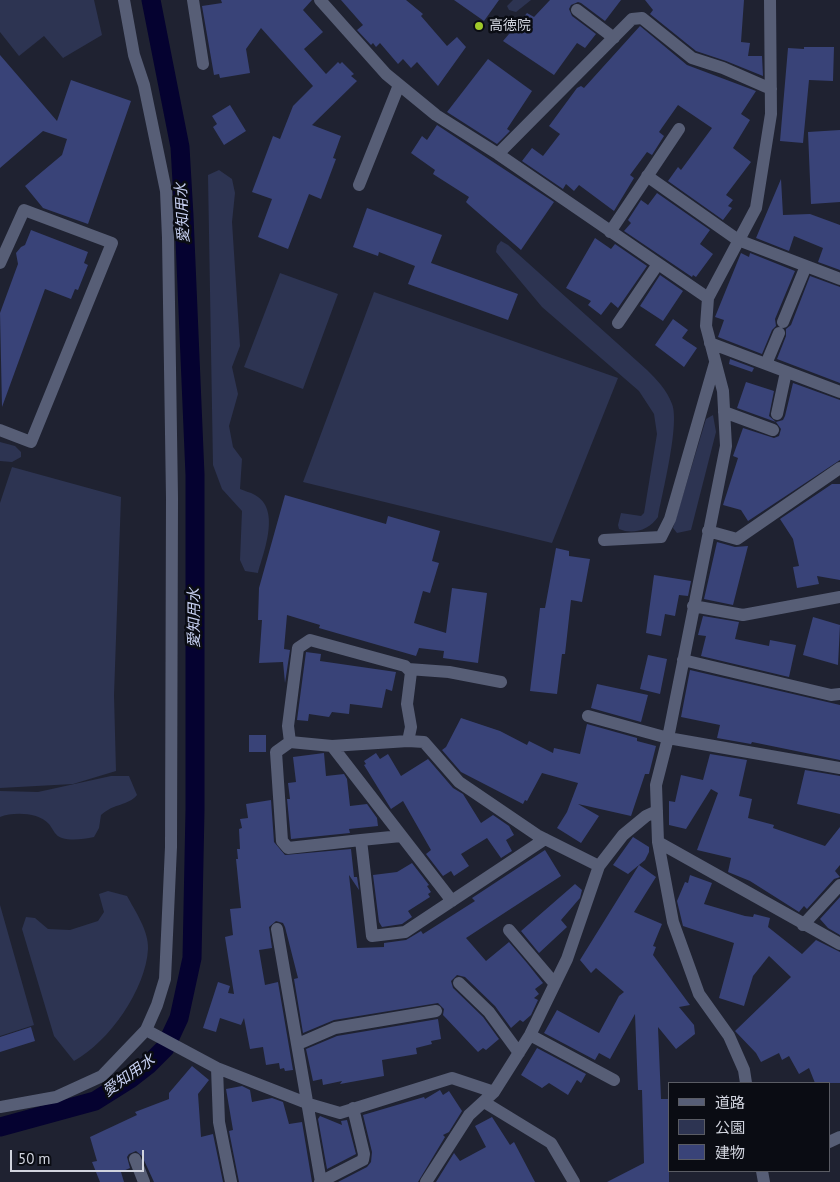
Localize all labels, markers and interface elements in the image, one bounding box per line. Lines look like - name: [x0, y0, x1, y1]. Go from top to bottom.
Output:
- place label: 高徳院: [489, 18, 531, 34]
- marker: 高徳院: [473, 20, 485, 32]
- water label: 愛知用水: [172, 183, 194, 243]
- water label: 愛知用水: [186, 588, 204, 648]
- water label: 愛知用水: [99, 1051, 159, 1101]
- legend: [668, 1082, 830, 1172]
- text: 道路: [715, 1093, 745, 1112]
- text: 公園: [715, 1118, 745, 1137]
- scale bar: [12, 1140, 146, 1172]
- text: 建物: [715, 1143, 745, 1162]
- text: 50 m: [18, 1149, 51, 1168]

